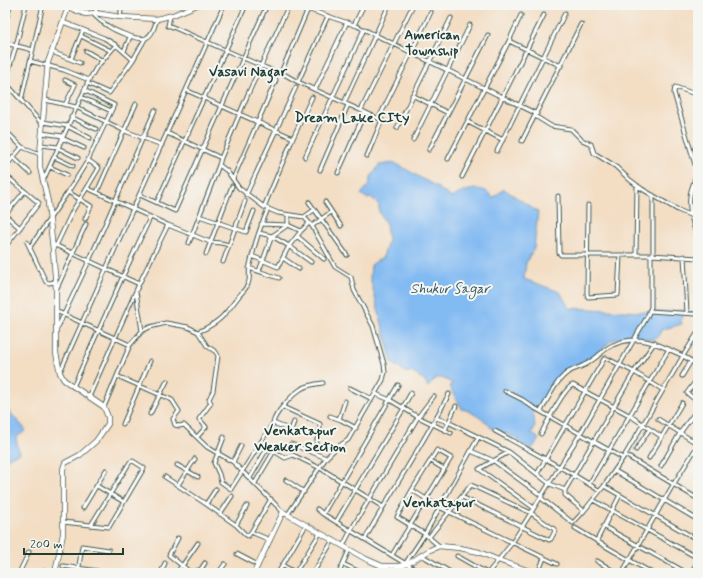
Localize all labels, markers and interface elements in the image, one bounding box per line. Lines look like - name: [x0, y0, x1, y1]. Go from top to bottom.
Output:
- district label: American Township: [404, 26, 460, 60]
- district label: Vasavi Nagar: [209, 63, 287, 84]
- district label: Dream Lake CIty: [295, 109, 409, 127]
- water label: Shukur Sagar: [410, 280, 492, 300]
- district label: Venkatapur Weaker Section: [253, 422, 346, 456]
- district label: Venkatapur: [403, 494, 475, 512]
- scale bar: [24, 530, 123, 556]
- text: 200 m: [30, 537, 63, 553]

